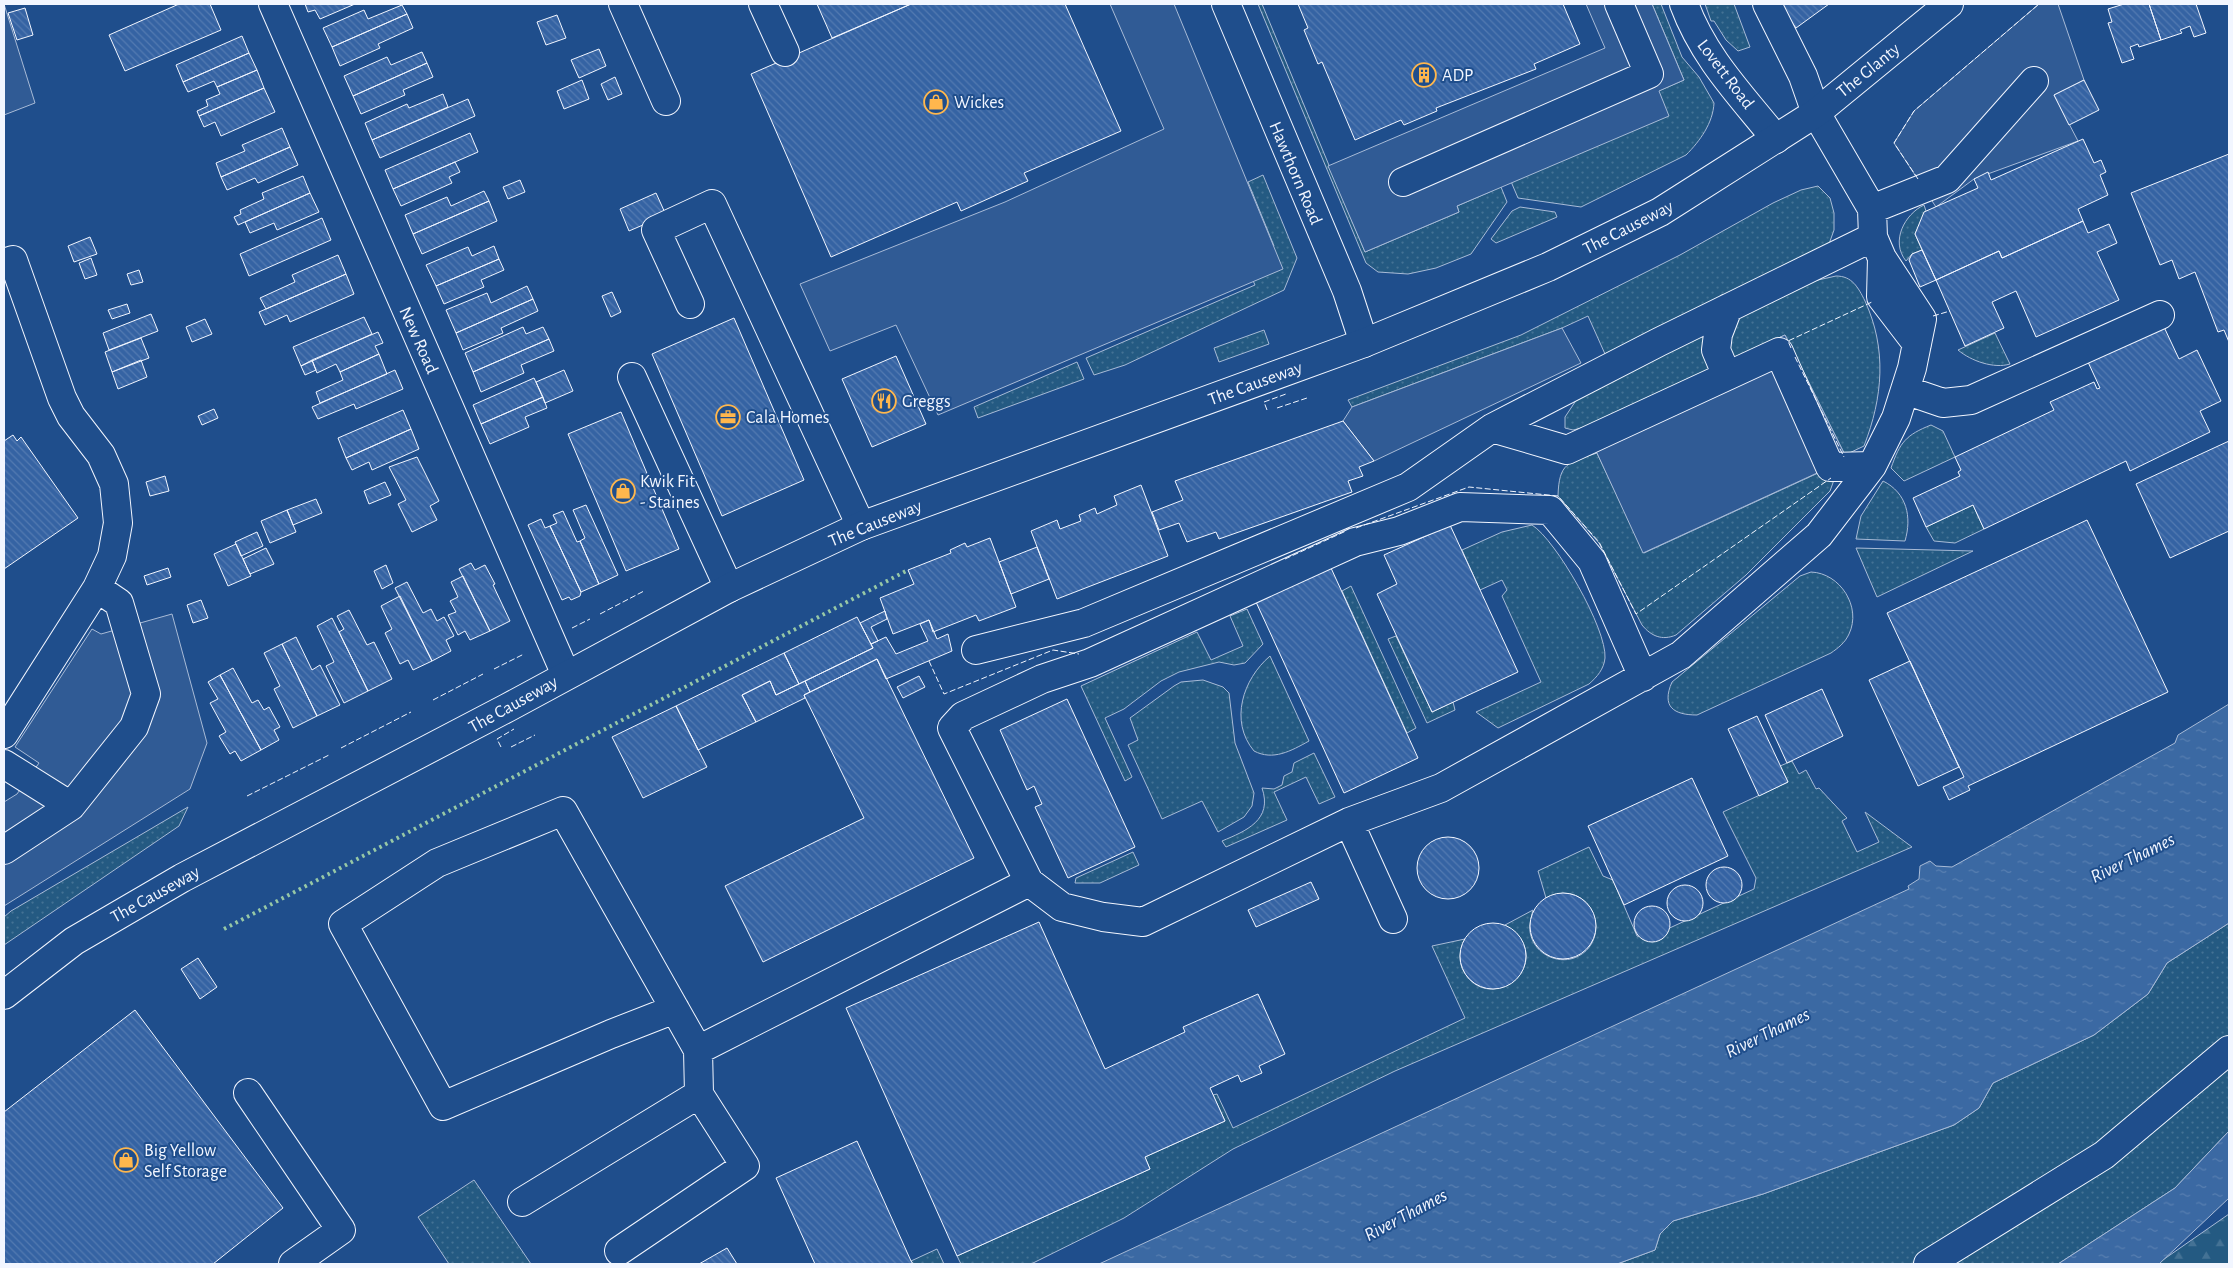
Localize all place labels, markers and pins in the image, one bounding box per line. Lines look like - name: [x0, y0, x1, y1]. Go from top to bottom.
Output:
- building icon: ADP: [1411, 62, 1437, 88]
- place label: ADP: [1442, 67, 1473, 85]
- shop icon: Wickes: [923, 89, 949, 115]
- place label: Wickes: [954, 94, 1004, 112]
- restaurant icon: Greggs: [871, 388, 897, 414]
- place label: Greggs: [902, 393, 951, 411]
- office icon: Cala Homes: [715, 404, 741, 430]
- place label: Cala Homes: [746, 409, 829, 427]
- place label: Kwik Fit - Staines: [640, 473, 700, 512]
- shop icon: Kwik Fit - Staines: [610, 478, 636, 504]
- place label: Big Yellow Self Storage: [144, 1142, 227, 1181]
- shop icon: Big Yellow Self Storage: [113, 1147, 139, 1173]

